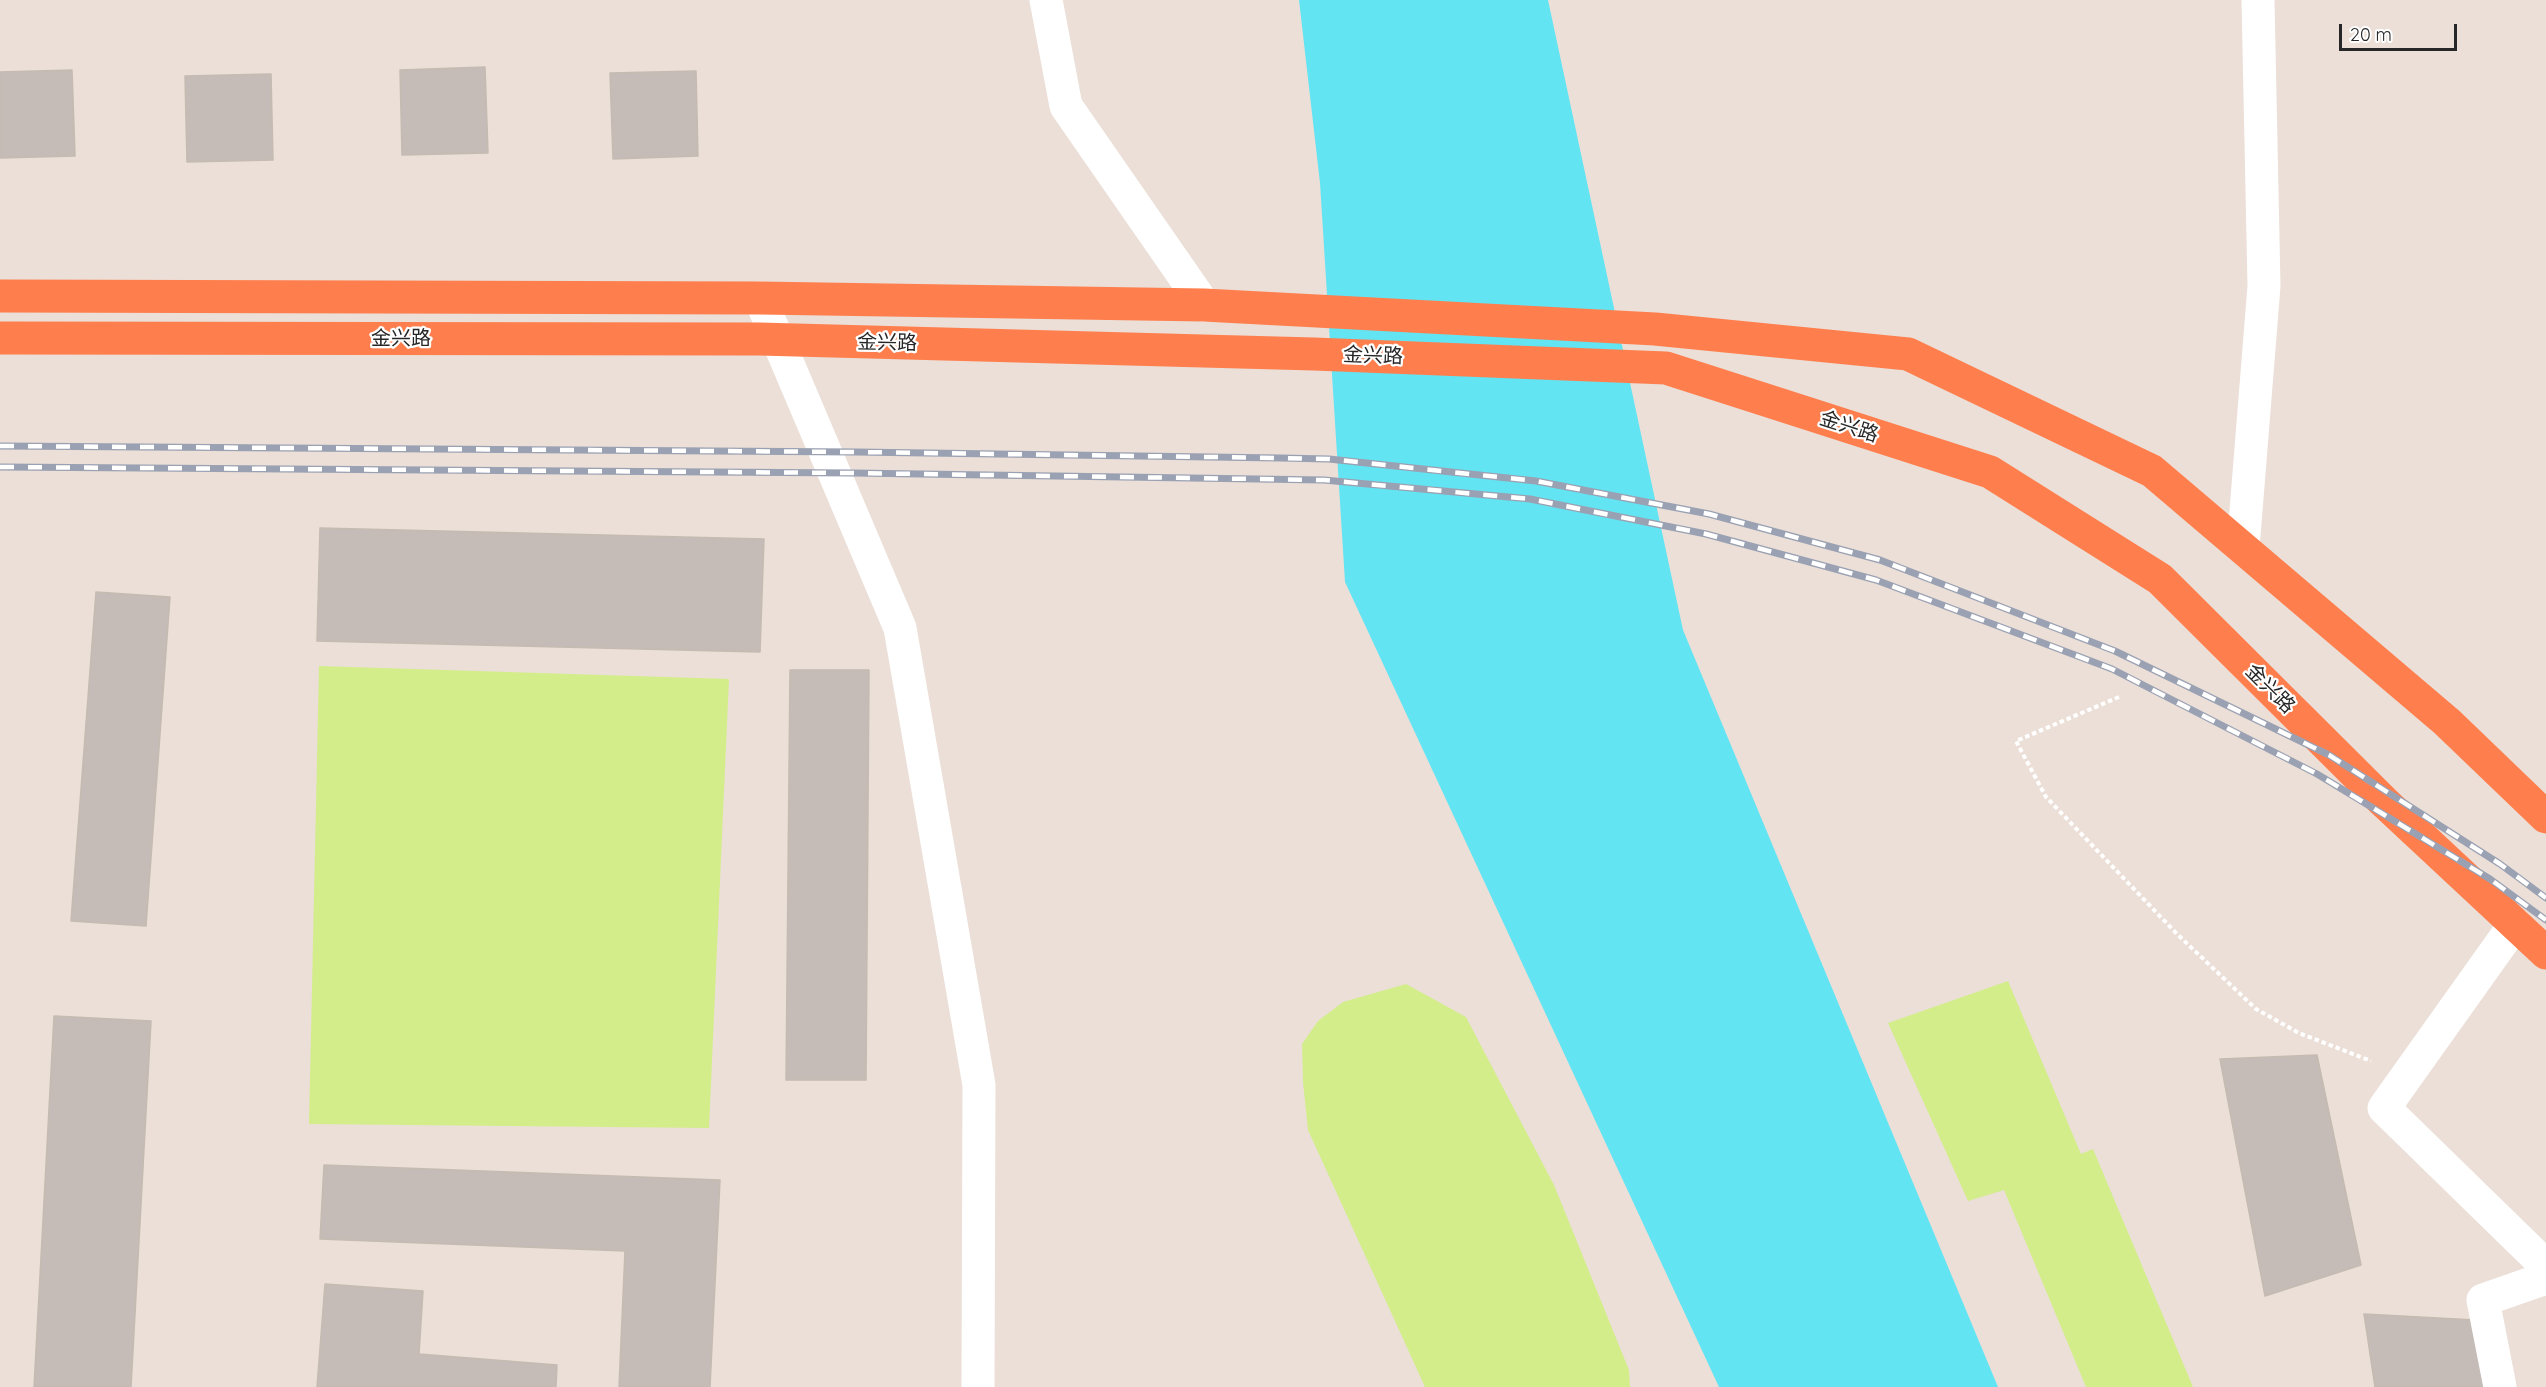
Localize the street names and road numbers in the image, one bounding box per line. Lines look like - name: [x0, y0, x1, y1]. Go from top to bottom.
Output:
- street label: 金兴路: [371, 327, 431, 351]
- street label: 金兴路: [857, 330, 917, 356]
- street label: 金兴路: [1343, 343, 1403, 369]
- street label: 金兴路: [1817, 406, 1881, 448]
- street label: 金兴路: [2240, 659, 2300, 719]

